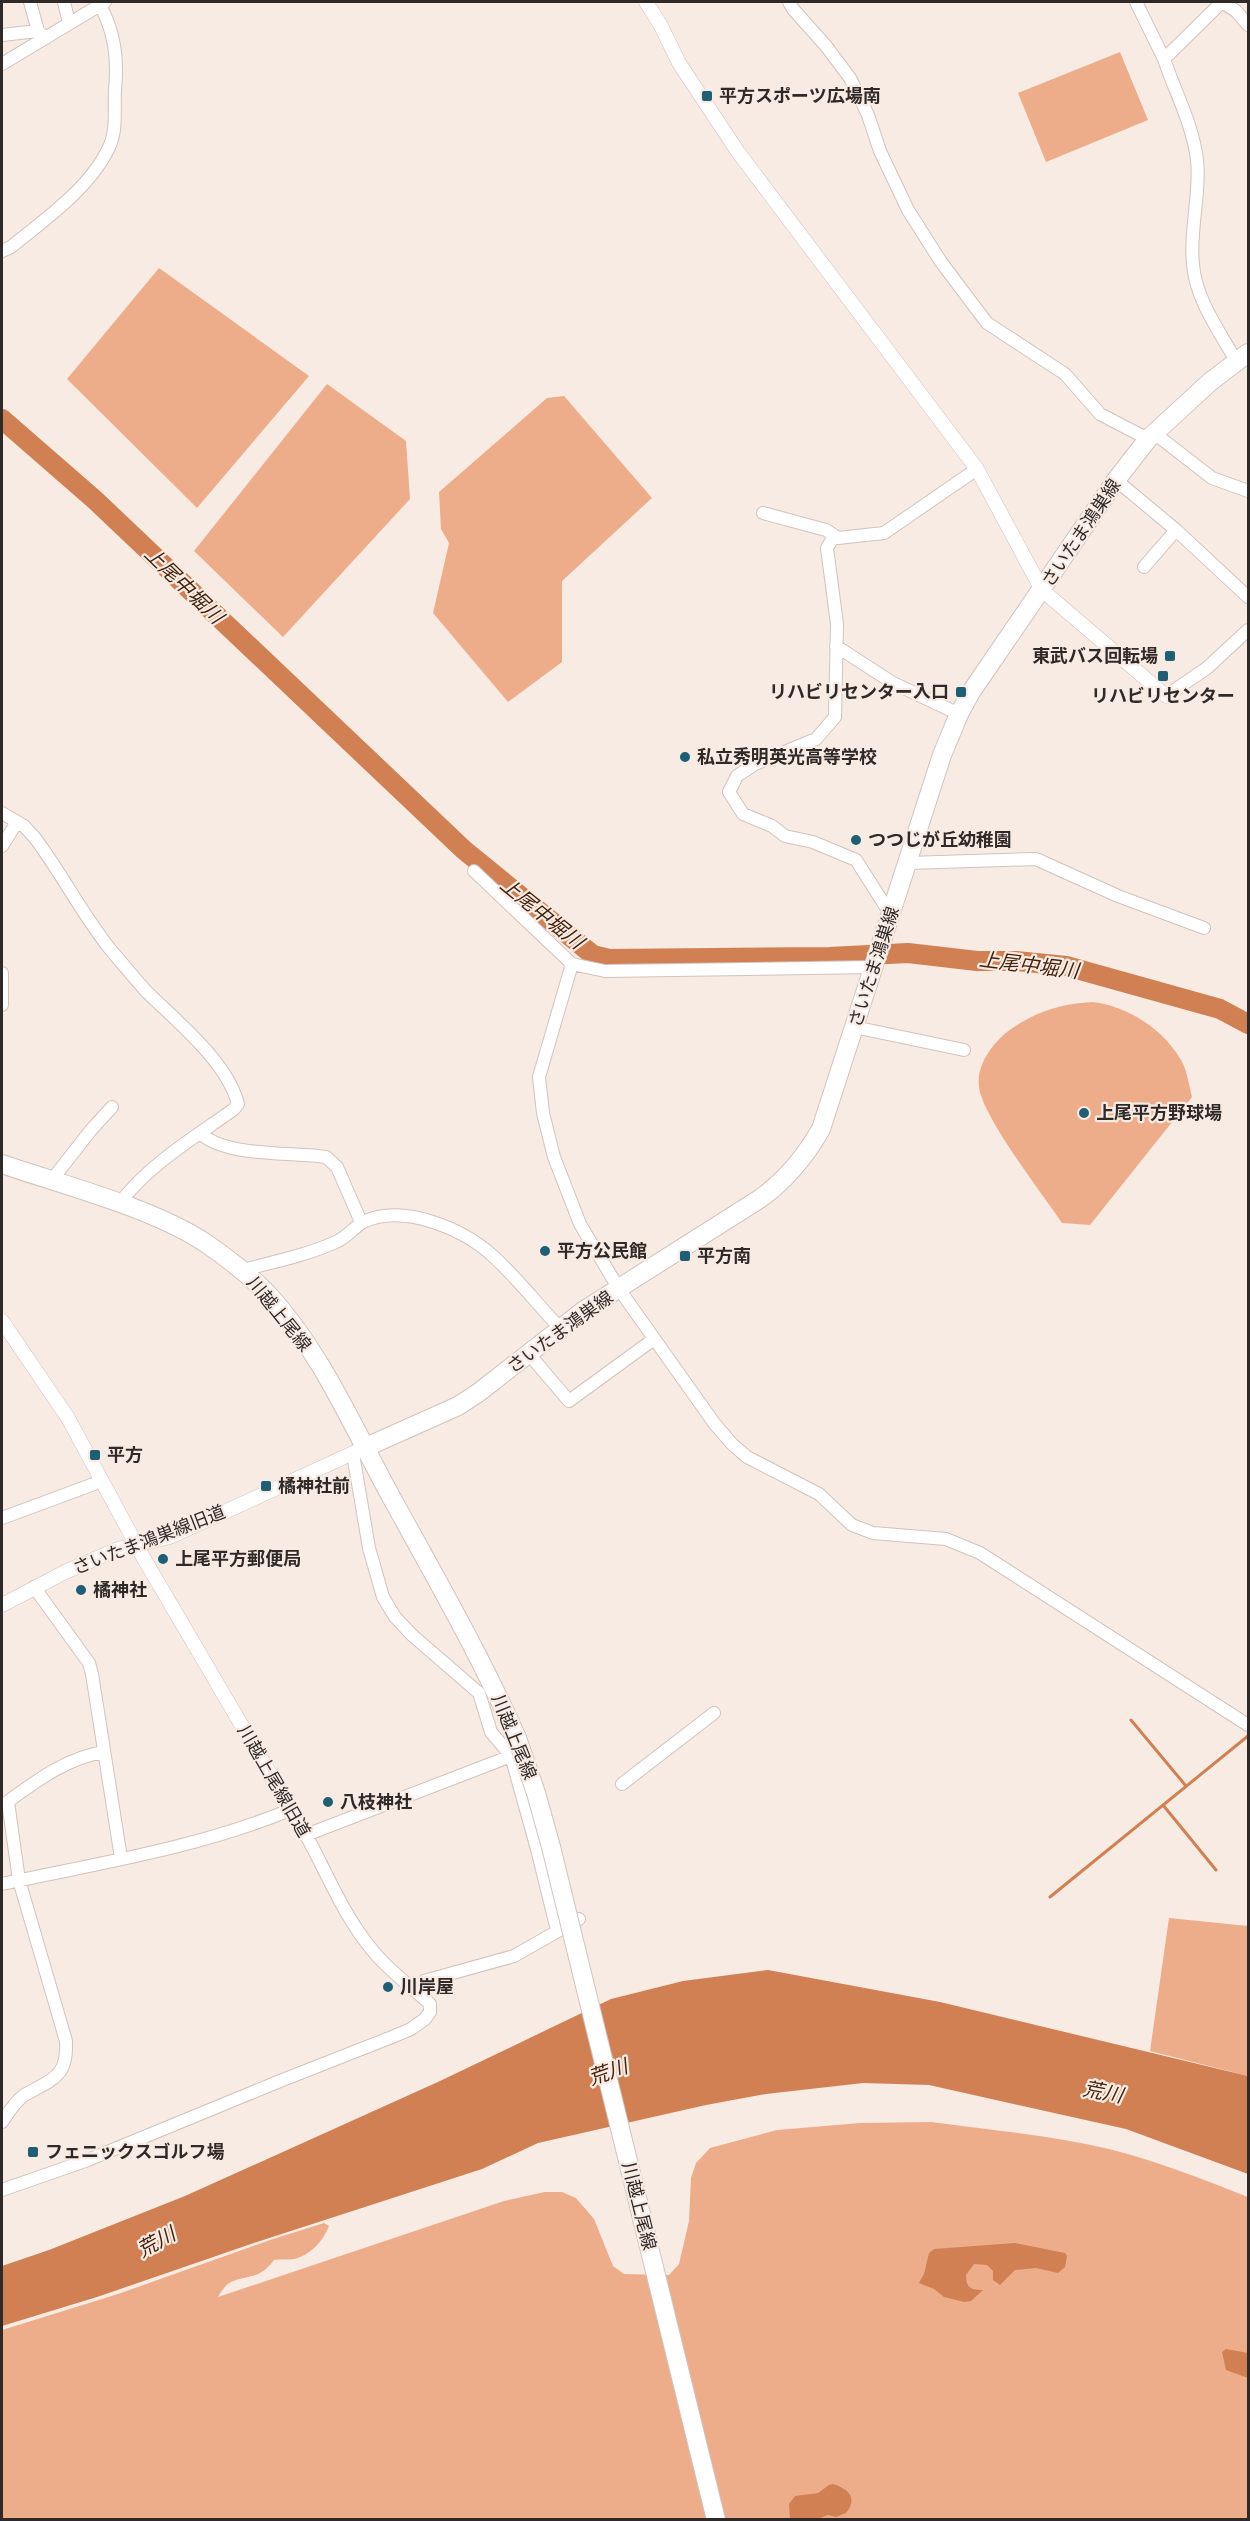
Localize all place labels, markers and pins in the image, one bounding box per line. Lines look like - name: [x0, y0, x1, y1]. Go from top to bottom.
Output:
- place label: 平方スポーツ広場南: [719, 86, 881, 106]
- marker: 平方スポーツ広場南: [700, 89, 714, 103]
- place label: 東武バス回転場: [1032, 646, 1158, 666]
- marker: 東武バス回転場: [1163, 649, 1177, 663]
- marker: リハビリセンター: [1156, 669, 1170, 683]
- place label: リハビリセンター入口: [769, 682, 949, 702]
- marker: リハビリセンター入口: [954, 685, 968, 699]
- place label: リハビリセンター: [1091, 686, 1235, 706]
- place label: 私立秀明英光高等学校: [697, 747, 877, 767]
- marker: 私立秀明英光高等学校: [678, 750, 692, 764]
- place label: つつじが丘幼稚園: [868, 830, 1012, 850]
- marker: つつじが丘幼稚園: [849, 833, 863, 847]
- place label: 上尾平方野球場: [1096, 1103, 1222, 1123]
- marker: 上尾平方野球場: [1077, 1106, 1091, 1120]
- place label: 平方公民館: [557, 1241, 647, 1261]
- marker: 平方公民館: [538, 1244, 552, 1258]
- place label: 平方南: [697, 1246, 751, 1266]
- marker: 平方南: [678, 1249, 692, 1263]
- place label: 平方: [107, 1445, 143, 1465]
- marker: 平方: [88, 1448, 102, 1462]
- place label: 橘神社前: [278, 1476, 350, 1496]
- marker: 橘神社前: [259, 1479, 273, 1493]
- place label: 上尾平方郵便局: [175, 1549, 301, 1569]
- marker: 上尾平方郵便局: [156, 1552, 170, 1566]
- place label: 橘神社: [93, 1580, 147, 1600]
- marker: 橘神社: [74, 1583, 88, 1597]
- place label: 八枝神社: [340, 1792, 412, 1812]
- marker: 八枝神社: [321, 1795, 335, 1809]
- place label: 川岸屋: [400, 1977, 454, 1997]
- marker: 川岸屋: [381, 1980, 395, 1994]
- place label: フェニックスゴルフ場: [45, 2142, 224, 2162]
- marker: フェニックスゴルフ場: [26, 2145, 40, 2159]

